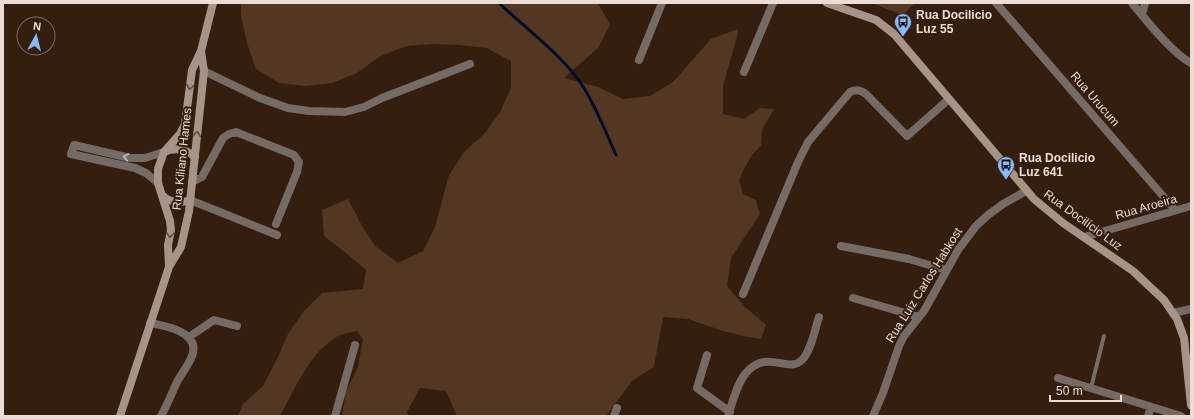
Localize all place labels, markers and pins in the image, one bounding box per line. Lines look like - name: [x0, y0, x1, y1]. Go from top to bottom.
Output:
- place label: Rua Docilicio Luz 55: [916, 8, 992, 36]
- bus stop icon: Rua Docilicio Luz 55: [893, 12, 913, 37]
- place label: Rua Docilicio Luz 641: [1019, 151, 1095, 179]
- bus stop icon: Rua Docilicio Luz 641: [996, 155, 1016, 180]

